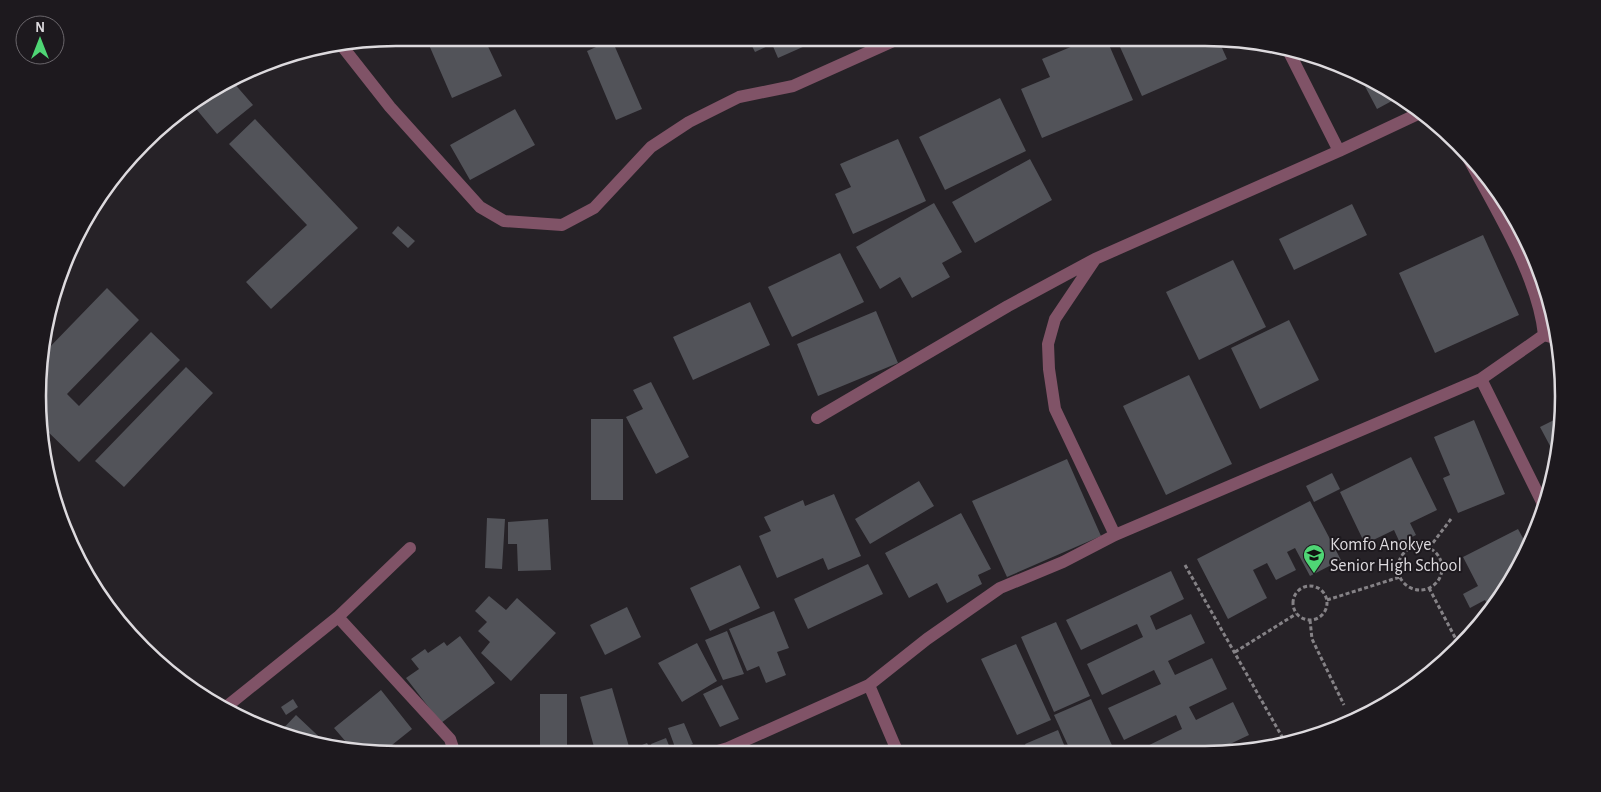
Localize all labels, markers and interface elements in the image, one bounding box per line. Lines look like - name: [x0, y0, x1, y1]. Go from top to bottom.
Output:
- north arrow: [15, 15, 65, 65]
- text: N: [35, 21, 45, 35]
- place label: Komfo Anokye Senior High School: [1330, 536, 1462, 575]
- school or university icon: Komfo Anokye Senior High School: [1302, 543, 1326, 574]

